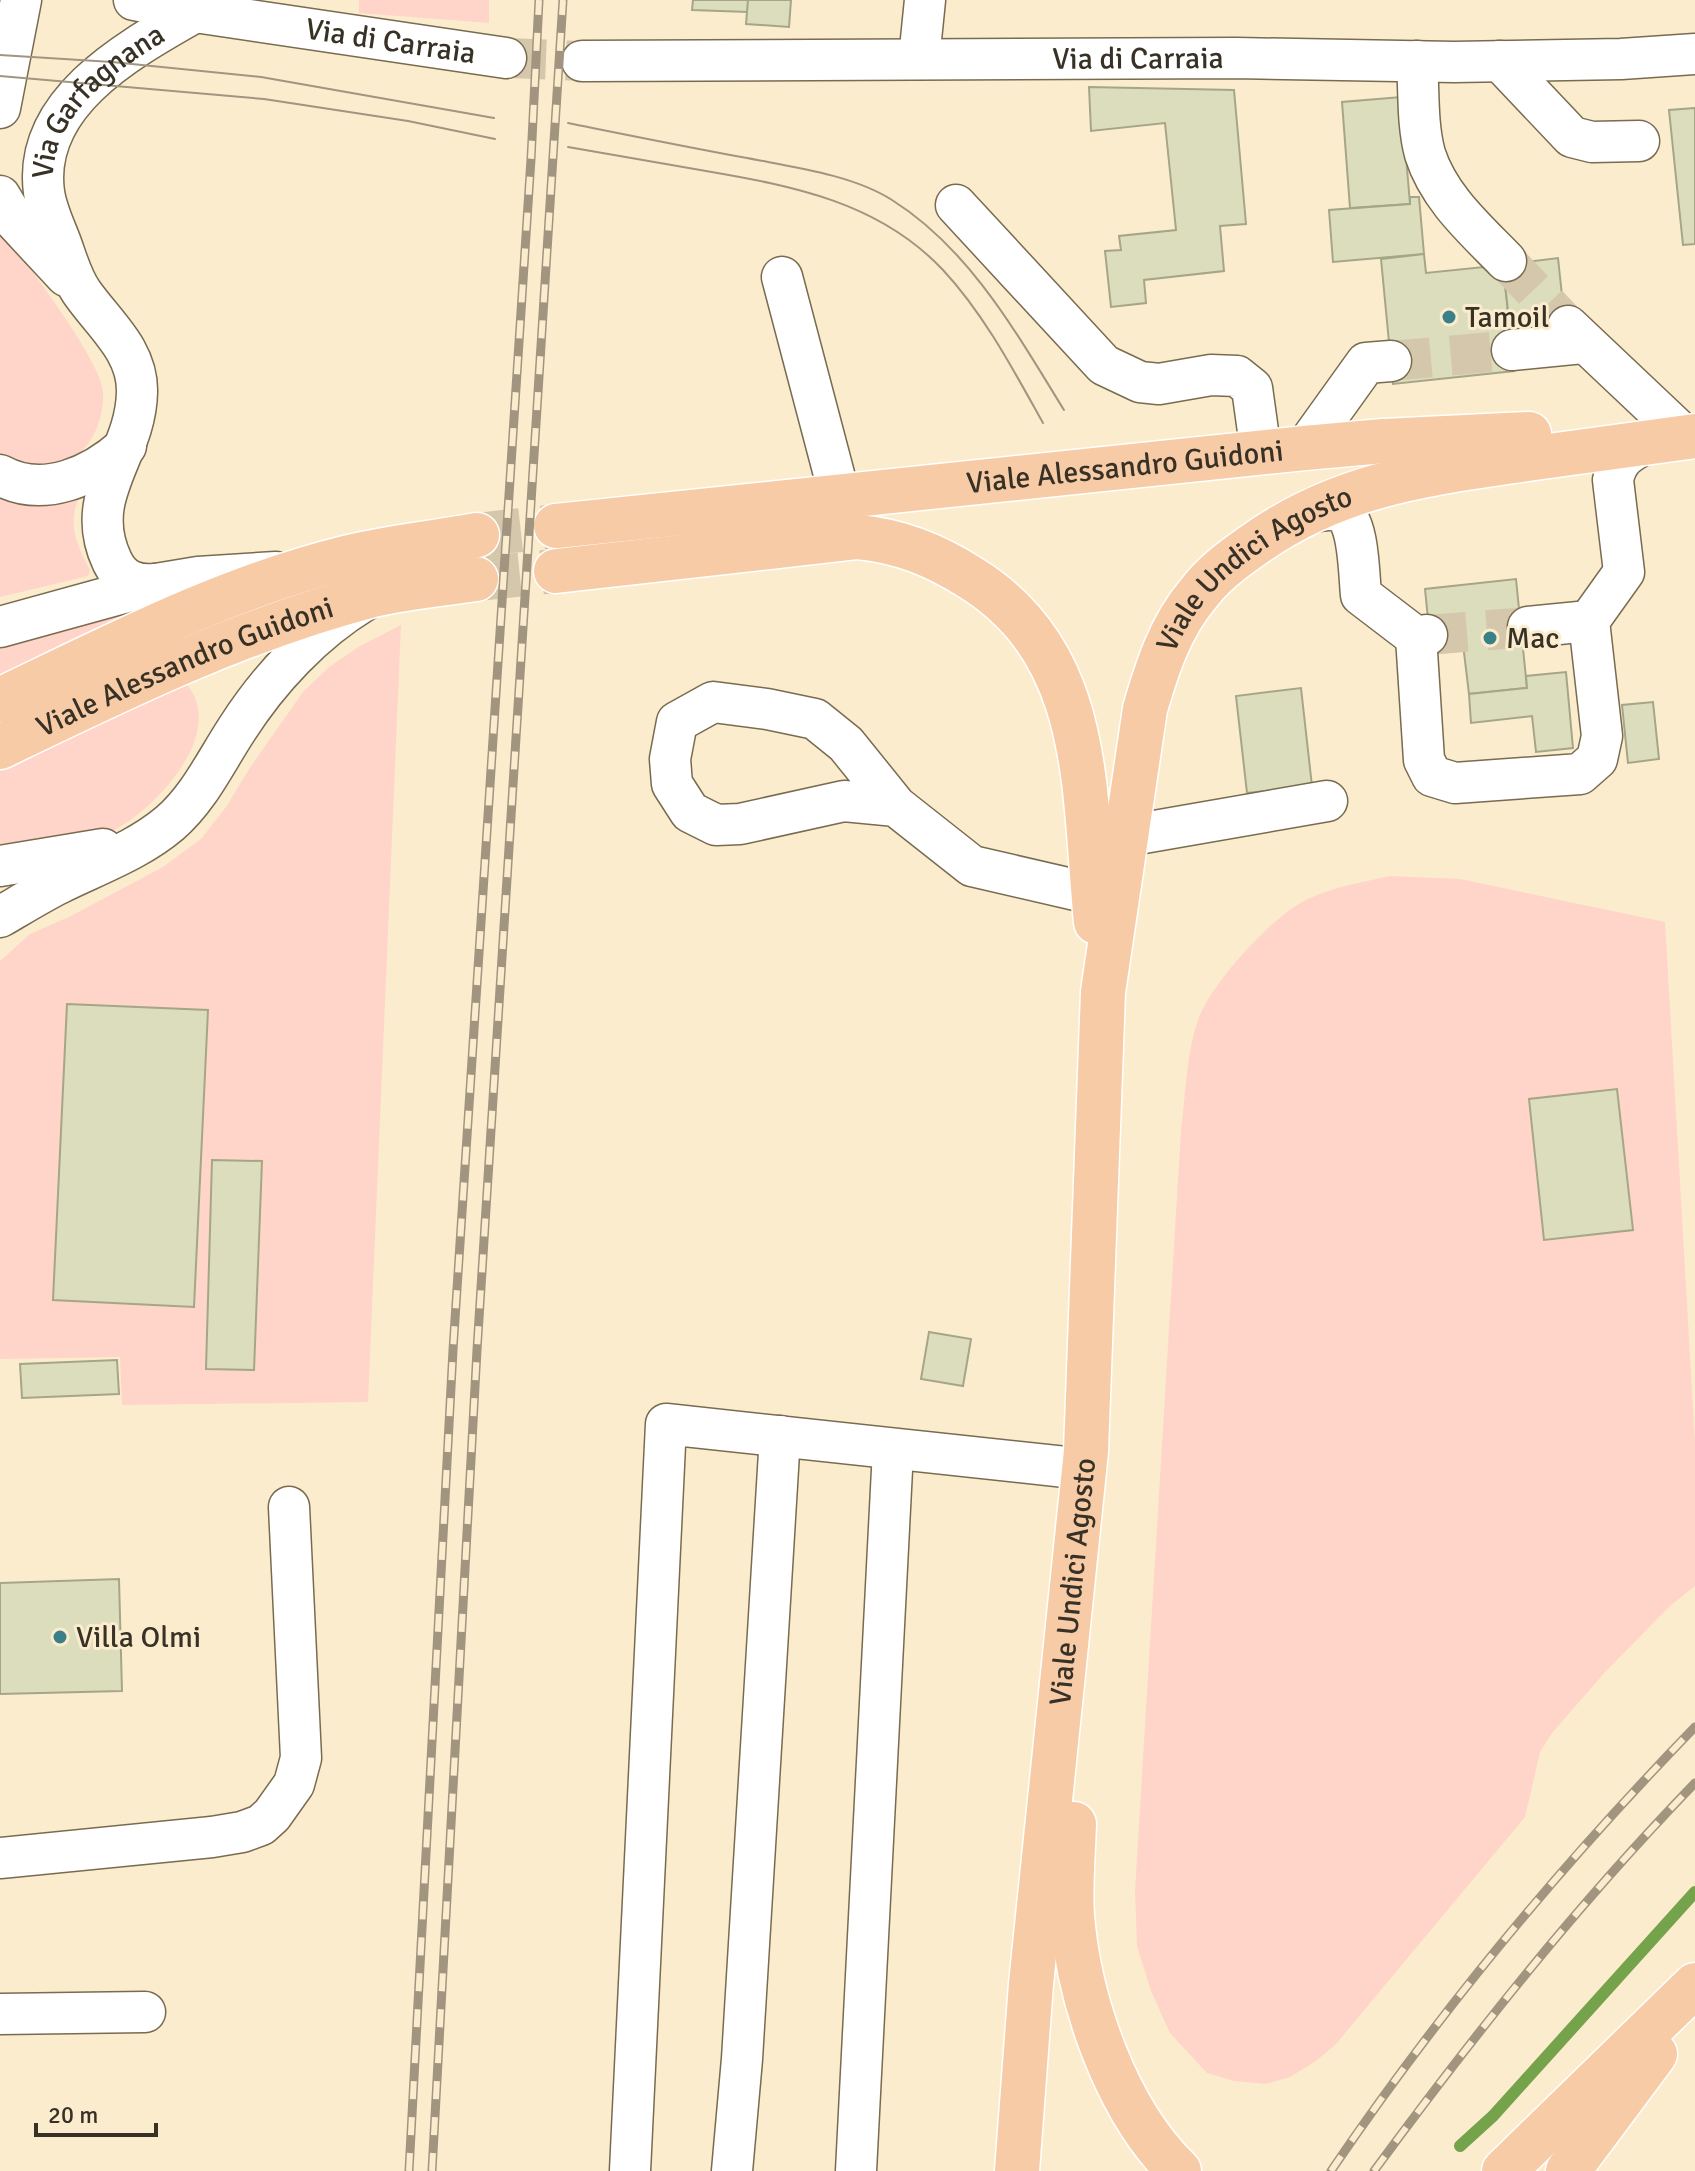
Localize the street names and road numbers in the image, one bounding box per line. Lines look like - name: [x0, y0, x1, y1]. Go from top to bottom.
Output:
- street label: Via di Carraia: [303, 11, 478, 72]
- street label: Via Garfagnana: [25, 16, 171, 180]
- street label: Via di Carraia: [1052, 40, 1224, 78]
- street label: Viale Alessandro Guidoni: [965, 432, 1285, 502]
- street label: Viale Undici Agosto: [1149, 478, 1357, 657]
- street label: Viale Alessandro Guidoni: [31, 589, 338, 745]
- street label: Viale Undici Agosto: [1042, 1456, 1104, 1707]

